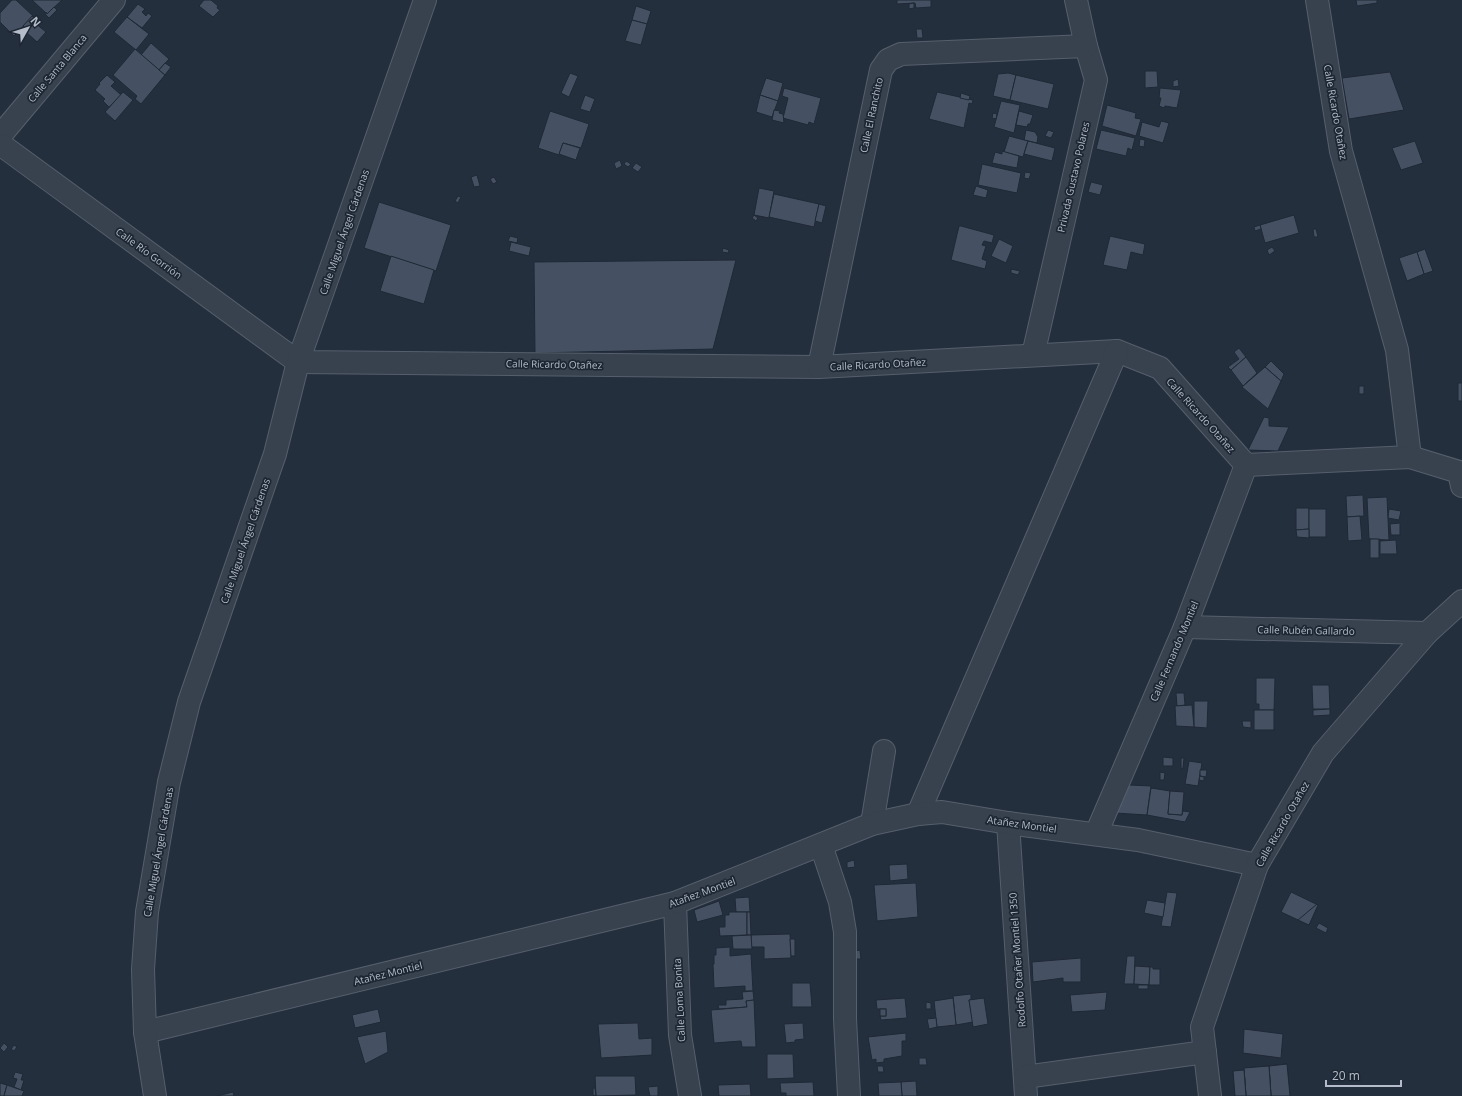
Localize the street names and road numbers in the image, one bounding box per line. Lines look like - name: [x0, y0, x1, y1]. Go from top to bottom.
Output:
- street label: Calle Santa Blanca: [24, 31, 90, 105]
- street label: Calle Ricardo Otañez: [1321, 63, 1351, 161]
- street label: Calle El Ranchito: [856, 76, 886, 154]
- street label: Privada Gustavo Polares: [1053, 120, 1093, 234]
- street label: Calle Miguel Ángel Cárdenas: [316, 167, 372, 297]
- street label: Calle Río Gorrión: [113, 224, 185, 282]
- street label: Calle Ricardo Otañez: [830, 354, 927, 374]
- street label: Calle Ricardo Otañez: [506, 356, 603, 372]
- street label: Calle Ricardo Otañez: [1164, 375, 1239, 456]
- street label: Calle Miguel Ángel Cárdenas: [217, 476, 273, 606]
- street label: Calle Fernando Montiel: [1146, 599, 1202, 703]
- street label: Calle Rubén Gallardo: [1257, 622, 1355, 638]
- street label: Calle Ricardo Otañez: [1252, 779, 1312, 869]
- street label: Calle Miguel Ángel Cárdenas: [140, 786, 176, 918]
- street label: Atañez Montiel: [986, 812, 1058, 836]
- street label: Atañez Montiel: [667, 873, 737, 911]
- street label: Rodolfo Otañer Montiel 1350: [1005, 892, 1029, 1028]
- street label: Atañez Montiel: [352, 958, 424, 988]
- street label: Calle Loma Bonita: [670, 958, 688, 1042]

